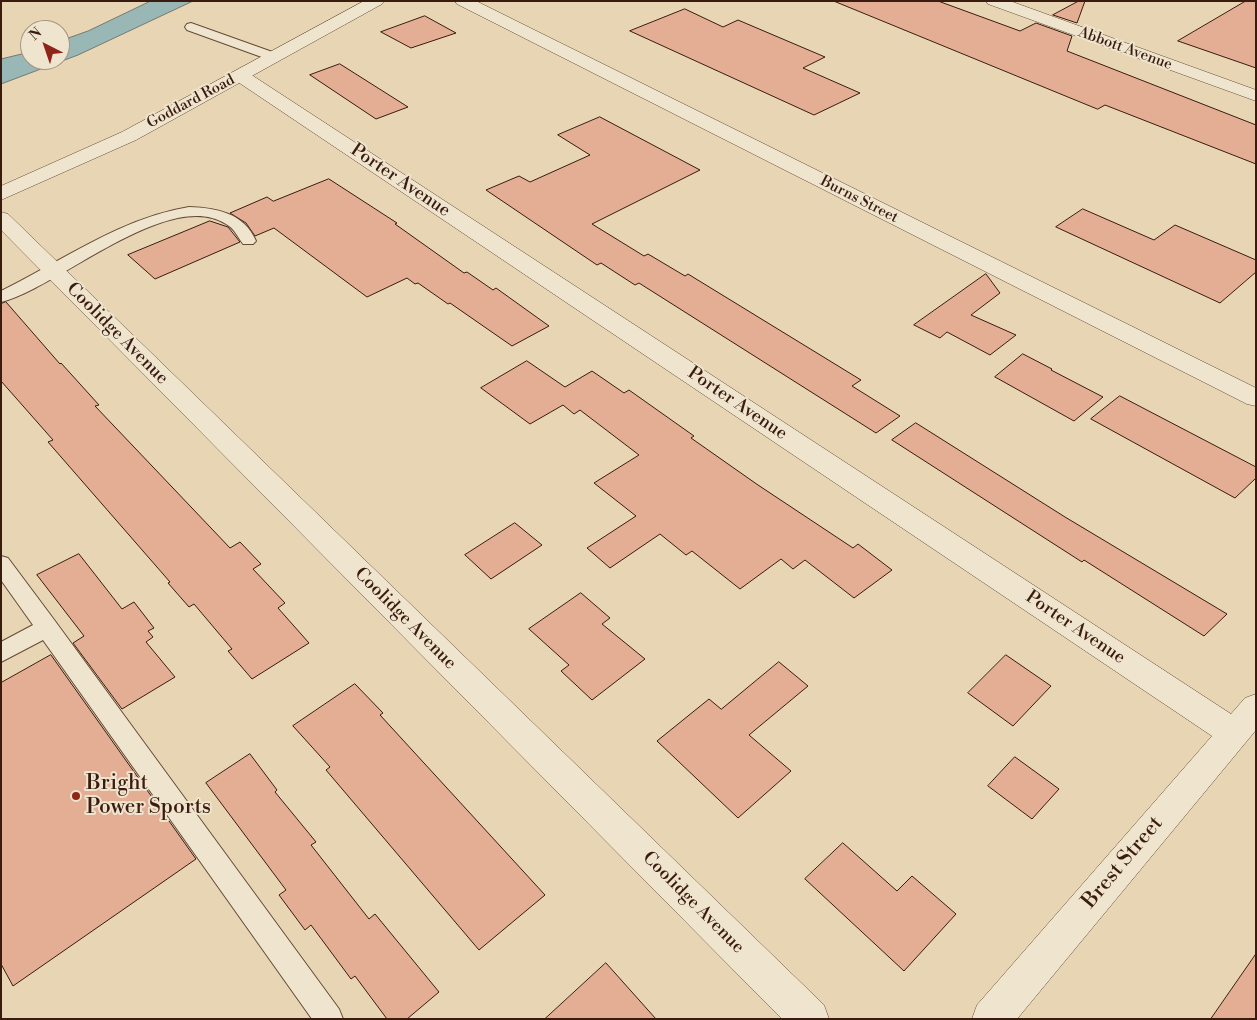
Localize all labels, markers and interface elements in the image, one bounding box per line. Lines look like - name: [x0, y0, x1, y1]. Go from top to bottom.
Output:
- north arrow: [20, 20, 70, 70]
- text: N: [26, 24, 46, 45]
- street label: Abbott Avenue: [1076, 24, 1174, 74]
- street label: Goddard Road: [144, 71, 238, 133]
- street label: Porter Avenue: [346, 140, 454, 222]
- street label: Burns Street: [817, 173, 901, 227]
- street label: Coolidge Avenue: [62, 279, 172, 389]
- street label: Porter Avenue: [683, 363, 791, 445]
- street label: Coolidge Avenue: [350, 564, 460, 674]
- street label: Porter Avenue: [1021, 587, 1129, 669]
- place label: Bright Power Sports: [86, 771, 211, 821]
- marker: Bright Power Sports: [70, 790, 82, 802]
- street label: Brest Street: [1077, 812, 1169, 914]
- street label: Coolidge Avenue: [638, 848, 748, 958]

